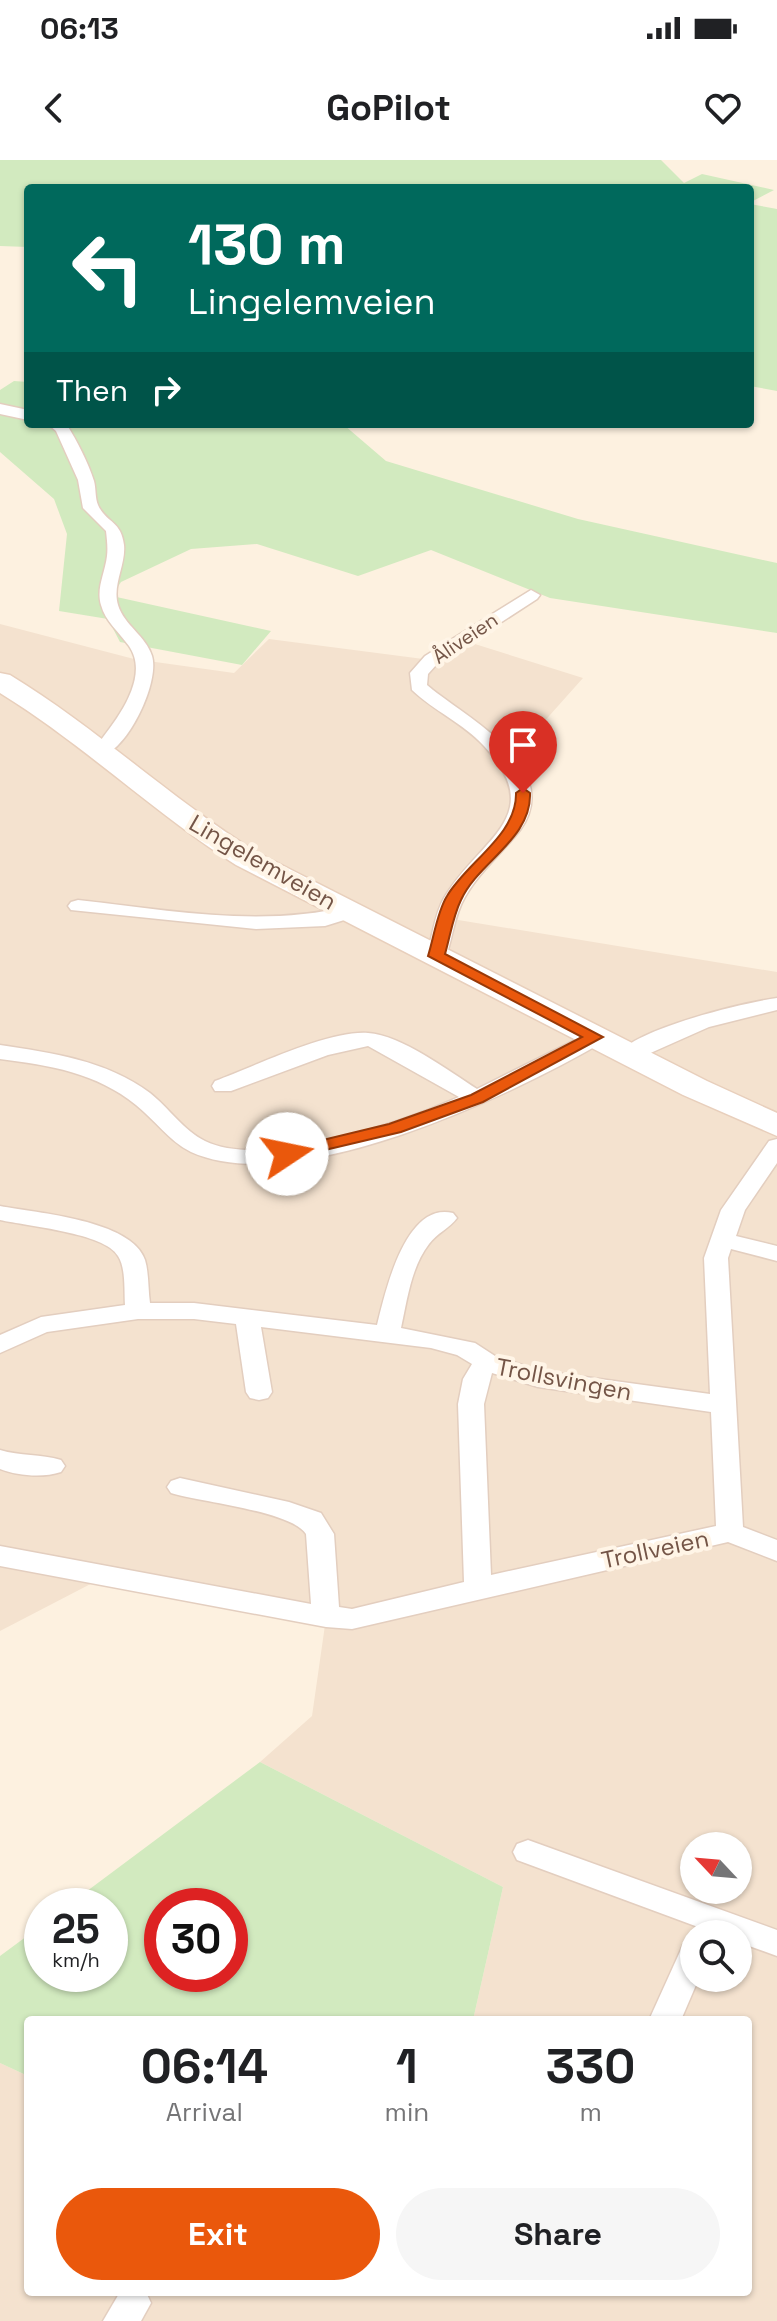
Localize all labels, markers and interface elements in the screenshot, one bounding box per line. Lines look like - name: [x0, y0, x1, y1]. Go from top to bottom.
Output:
- text: 06:13: [40, 9, 119, 48]
- text: GoPilot: [326, 85, 451, 131]
- icon: back: [32, 86, 76, 130]
- icon: heart: [701, 86, 745, 130]
- text: 130 m: [188, 209, 346, 280]
- icon: left: [56, 216, 160, 320]
- text: Lingelemveien: [188, 279, 436, 325]
- icon: right: [144, 368, 188, 412]
- text: Then: [56, 371, 128, 410]
- street label: Åliveien: [427, 607, 503, 669]
- pin: [489, 711, 557, 793]
- icon: arrive: [501, 723, 545, 767]
- street label: Lingelemveien: [184, 807, 342, 917]
- position arrow: [245, 1112, 329, 1196]
- street label: Trollsvingen: [494, 1351, 634, 1407]
- street label: Trollveien: [598, 1523, 712, 1575]
- north arrow: [680, 1832, 752, 1904]
- map controls: [680, 1832, 752, 1992]
- speed limit sign: 30: [144, 1888, 248, 1992]
- text: 25: [52, 1904, 100, 1955]
- button: search: [680, 1920, 752, 1992]
- text: km/h: [52, 1947, 100, 1973]
- text: 06:14: [141, 2036, 268, 2097]
- text: 1: [396, 2036, 418, 2097]
- text: 330: [546, 2036, 635, 2097]
- text: Arrival: [166, 2095, 243, 2129]
- text: min: [385, 2095, 429, 2129]
- text: m: [579, 2095, 602, 2129]
- button: Exit: [56, 2188, 380, 2280]
- button: Share: [396, 2188, 720, 2280]

